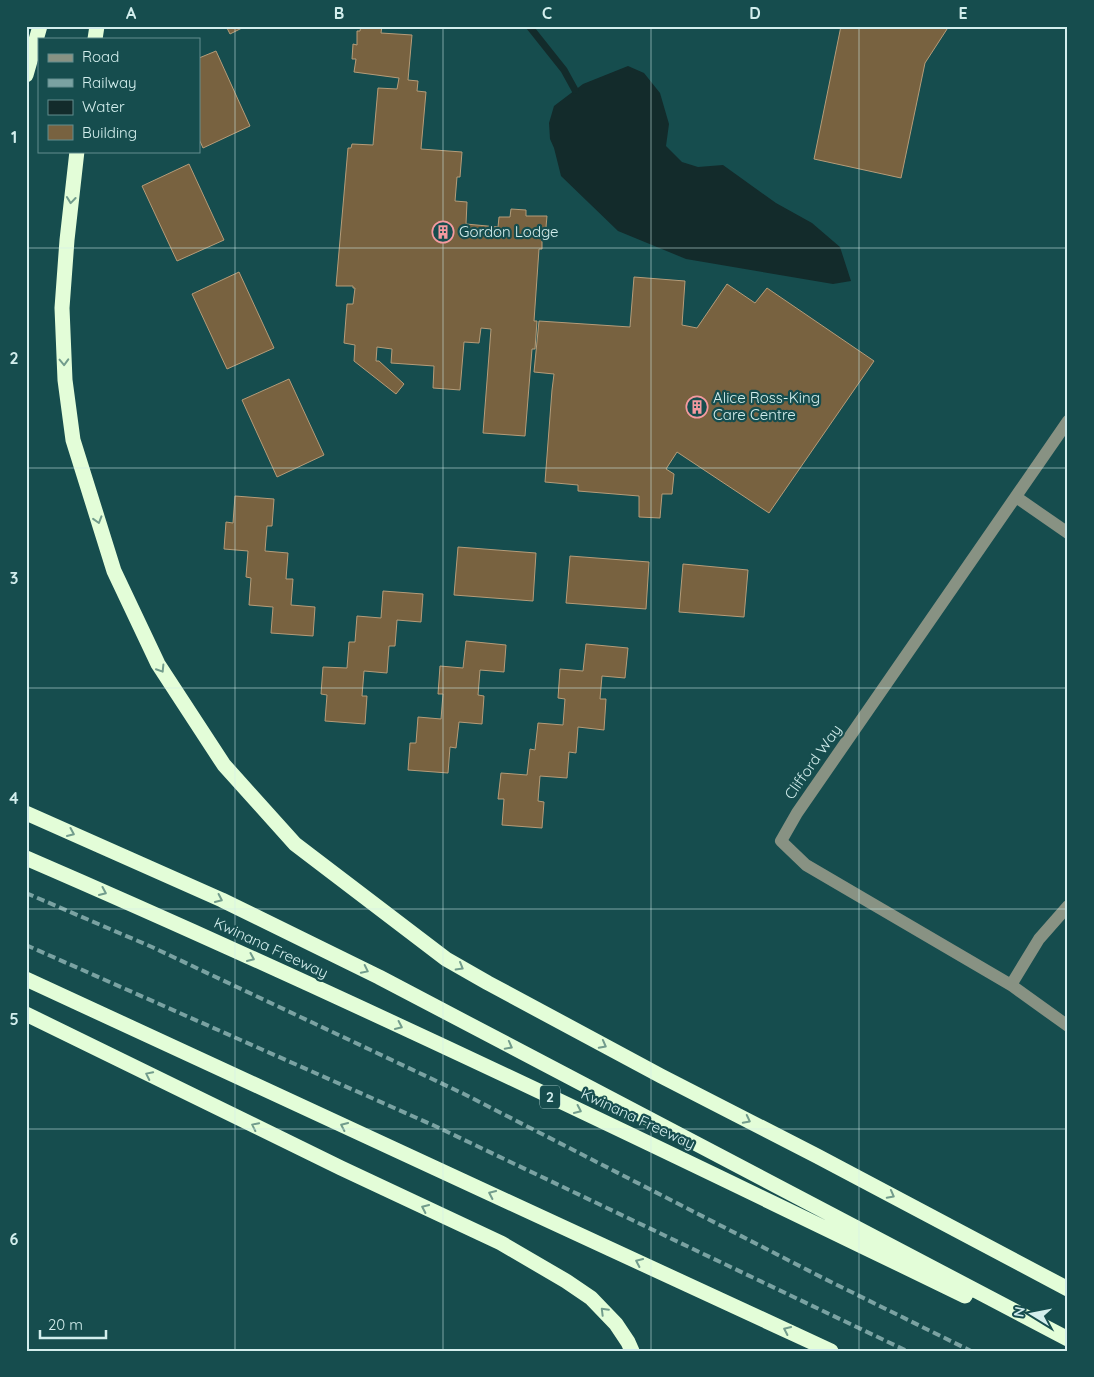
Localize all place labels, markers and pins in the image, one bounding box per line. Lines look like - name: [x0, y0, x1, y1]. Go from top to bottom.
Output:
- building icon: Gordon Lodge: [431, 220, 455, 244]
- place label: Gordon Lodge: [459, 222, 559, 241]
- place label: Alice Ross-King Care Centre: [713, 388, 820, 424]
- building icon: Alice Ross-King Care Centre: [685, 395, 709, 419]

